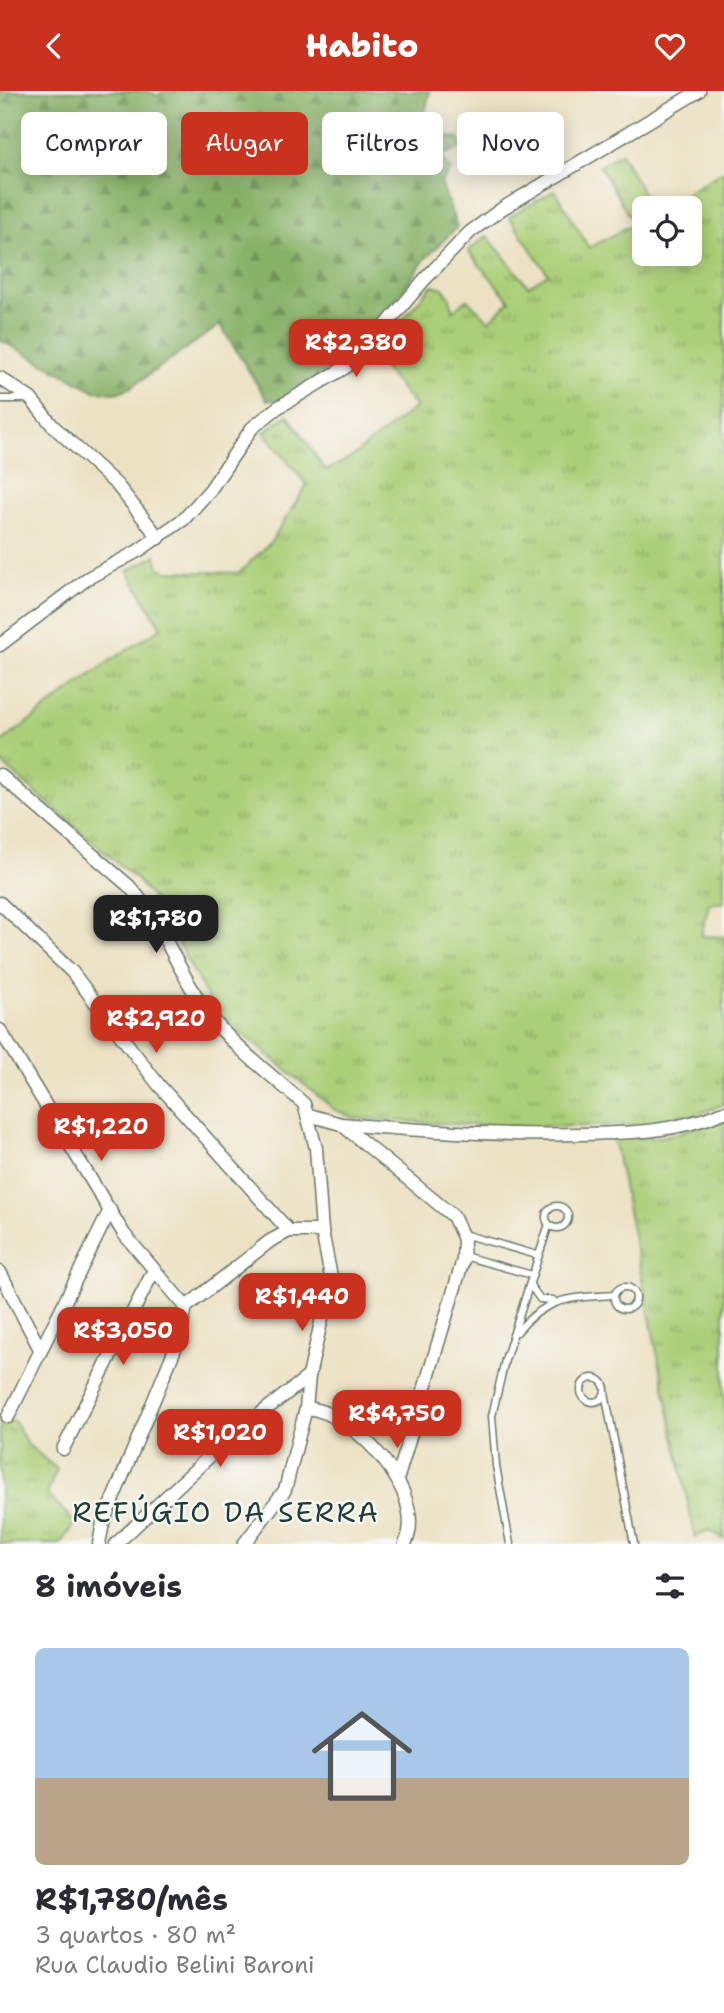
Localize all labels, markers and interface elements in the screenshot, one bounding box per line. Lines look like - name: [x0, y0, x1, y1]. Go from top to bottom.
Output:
- text: Habito: [306, 24, 418, 67]
- icon: back: [35, 27, 73, 65]
- icon: heart: [651, 27, 689, 65]
- chip: Comprar: [21, 112, 167, 175]
- chip: Alugar: [181, 112, 308, 175]
- chip: Filtros: [322, 112, 443, 175]
- chip: Novo: [457, 112, 564, 175]
- map controls: [632, 196, 702, 266]
- button: locate: [632, 196, 702, 266]
- pin: R$2,380: [291, 320, 421, 379]
- text: R$2,380: [305, 327, 407, 357]
- pin: R$1,780: [91, 895, 221, 955]
- text: R$1,780: [109, 903, 203, 933]
- pin: R$2,920: [91, 995, 221, 1055]
- text: R$2,920: [106, 1003, 206, 1033]
- pin: R$1,220: [36, 1103, 166, 1163]
- text: R$1,220: [54, 1111, 148, 1141]
- pin: R$1,440: [237, 1273, 367, 1333]
- text: R$1,440: [255, 1281, 349, 1311]
- pin: R$3,050: [58, 1307, 188, 1367]
- text: R$3,050: [73, 1315, 173, 1345]
- pin: R$4,750: [332, 1391, 462, 1450]
- text: R$4,750: [348, 1398, 446, 1428]
- pin: R$1,020: [155, 1409, 285, 1469]
- text: R$1,020: [173, 1417, 267, 1447]
- district label: REFÚGIO DA SERRA: [72, 1493, 380, 1531]
- text: 8 imóveis: [35, 1566, 182, 1607]
- icon: filters: [651, 1567, 689, 1605]
- icon: home: [299, 1693, 425, 1819]
- text: R$1,780/mês: [35, 1879, 228, 1920]
- text: 3 quartos · 80 m²: [35, 1920, 236, 1950]
- text: Rua Claudio Belini Baroni: [35, 1950, 315, 1980]

